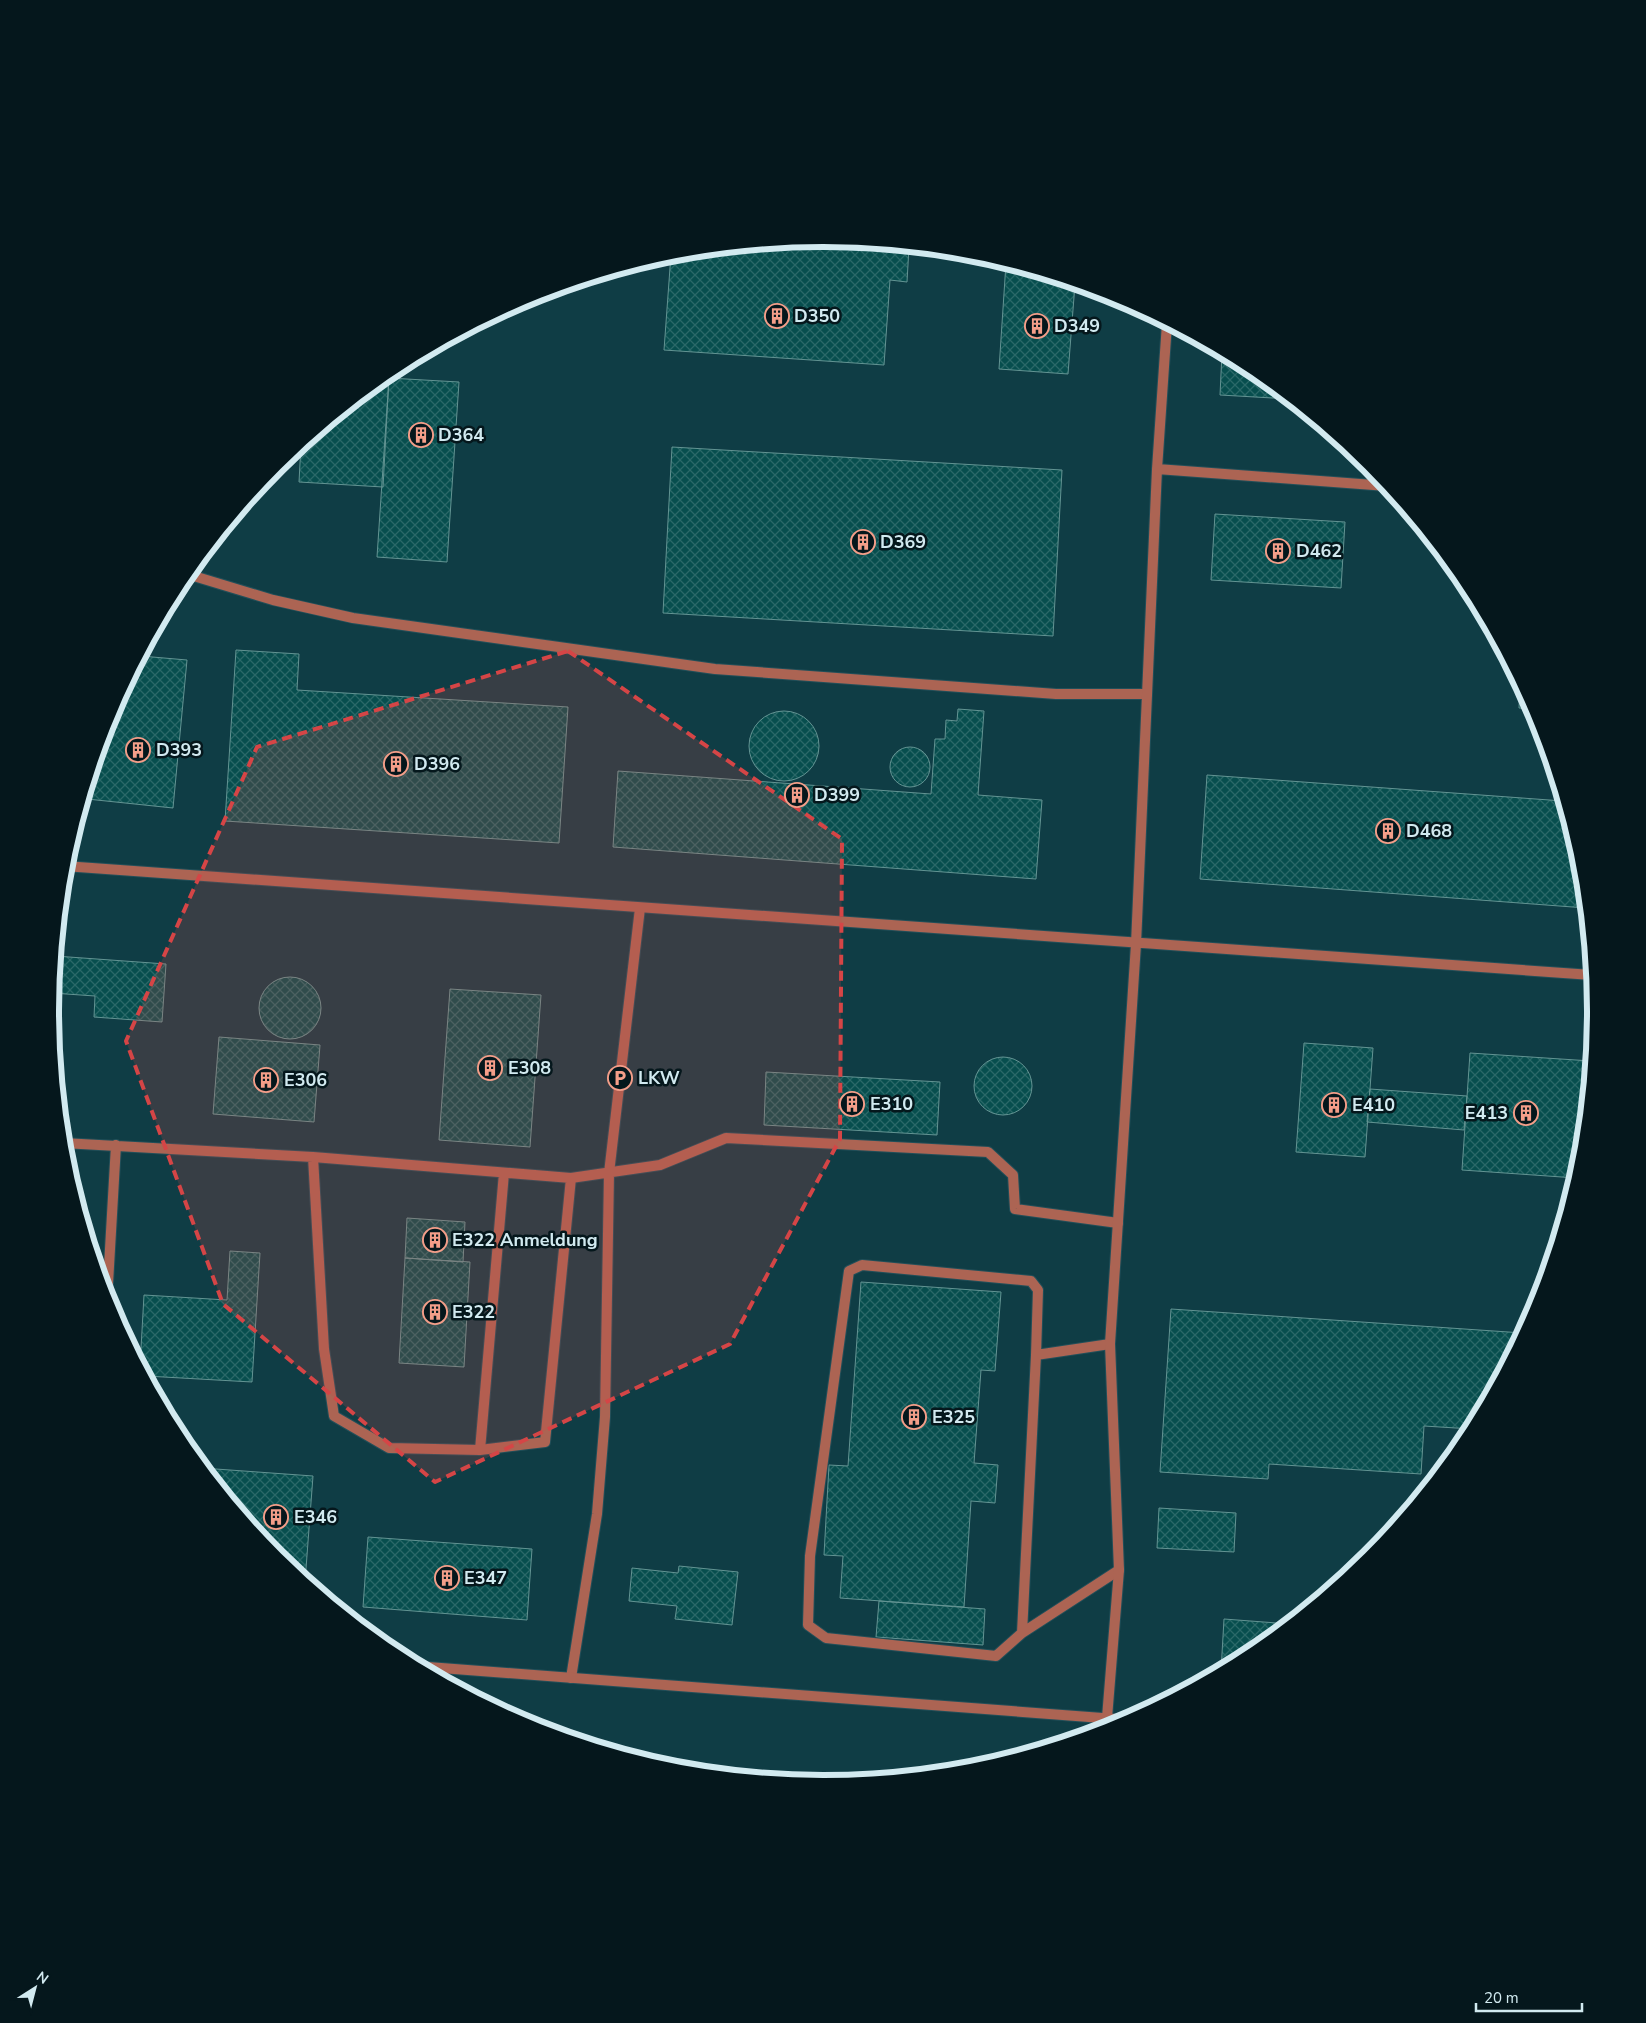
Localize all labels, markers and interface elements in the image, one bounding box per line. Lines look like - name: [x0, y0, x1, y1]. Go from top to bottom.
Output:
- building icon: D350: [764, 303, 790, 329]
- place label: D350: [794, 304, 840, 328]
- building icon: D349: [1024, 313, 1050, 339]
- place label: D349: [1054, 314, 1100, 338]
- building icon: D364: [408, 422, 434, 448]
- place label: D364: [438, 423, 484, 447]
- building icon: D369: [850, 529, 876, 555]
- place label: D369: [880, 530, 926, 554]
- building icon: D462: [1265, 538, 1291, 564]
- place label: D462: [1296, 539, 1342, 563]
- building icon: D393: [125, 737, 151, 763]
- place label: D393: [156, 738, 202, 762]
- building icon: D396: [383, 751, 409, 777]
- place label: D396: [414, 752, 460, 776]
- building icon: D399: [784, 782, 810, 808]
- place label: D399: [814, 783, 860, 807]
- building icon: D468: [1375, 818, 1401, 844]
- place label: D468: [1406, 819, 1452, 843]
- building icon: E308: [477, 1055, 503, 1081]
- place label: E308: [508, 1056, 551, 1080]
- parking icon: LKW: [607, 1065, 633, 1091]
- place label: LKW: [638, 1066, 680, 1090]
- building icon: E306: [253, 1067, 279, 1093]
- place label: E306: [284, 1068, 327, 1092]
- building icon: E310: [839, 1091, 865, 1117]
- place label: E310: [870, 1092, 913, 1116]
- building icon: E410: [1321, 1092, 1347, 1118]
- place label: E410: [1352, 1093, 1395, 1117]
- building icon: E413: [1513, 1100, 1539, 1126]
- place label: E413: [1465, 1101, 1508, 1125]
- building icon: E322 Anmeldung: [422, 1227, 448, 1253]
- place label: E322 Anmeldung: [452, 1228, 598, 1252]
- building icon: E322: [422, 1299, 448, 1325]
- place label: E322: [452, 1300, 495, 1324]
- building icon: E325: [901, 1404, 927, 1430]
- place label: E325: [932, 1405, 975, 1429]
- building icon: E346: [263, 1504, 289, 1530]
- place label: E346: [294, 1505, 337, 1529]
- building icon: E347: [434, 1565, 460, 1591]
- place label: E347: [464, 1566, 507, 1590]
- north arrow: [10, 1963, 60, 2013]
- text: N: [33, 1967, 52, 1989]
- scale bar: [1476, 1980, 1582, 2012]
- text: 20 m: [1484, 1988, 1519, 2008]

